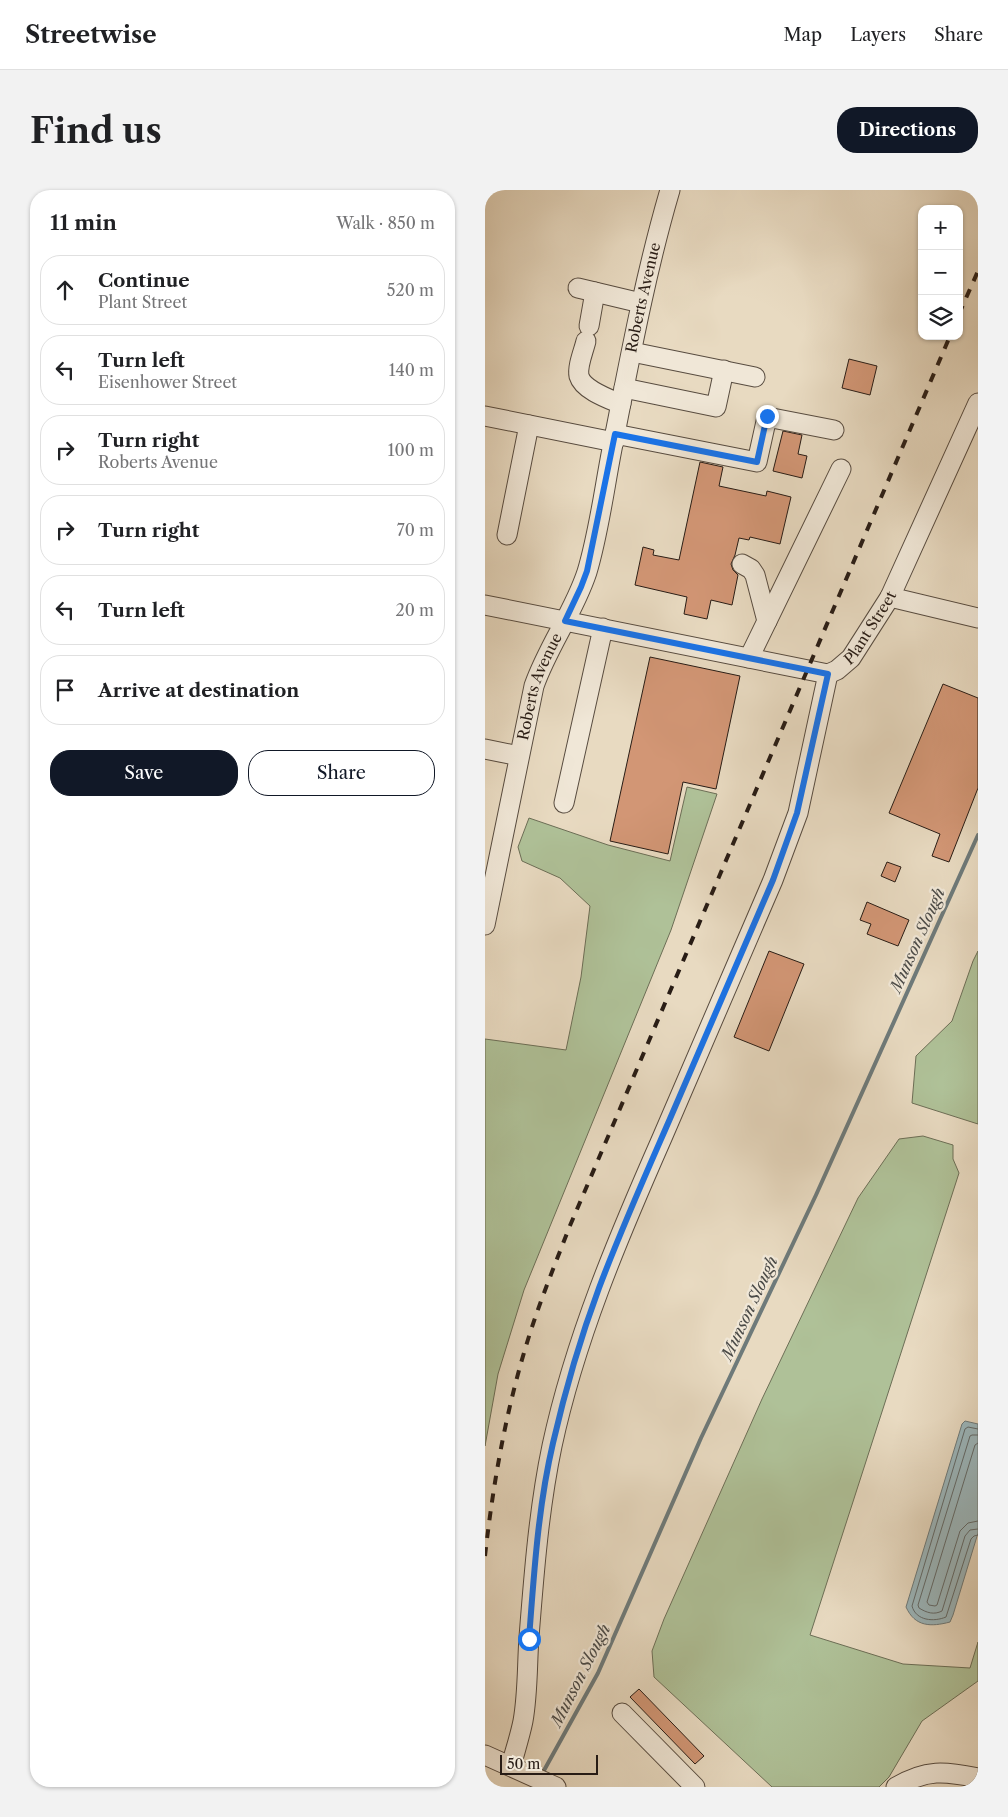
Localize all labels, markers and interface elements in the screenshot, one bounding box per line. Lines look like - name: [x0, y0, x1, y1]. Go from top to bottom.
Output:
- text: Streetwise: [25, 20, 157, 49]
- text: Map: [784, 24, 822, 46]
- text: Layers: [850, 24, 906, 46]
- text: Share: [934, 24, 983, 46]
- button: Directions: [837, 107, 978, 153]
- text: Find us: [30, 109, 162, 152]
- map controls: [918, 205, 963, 340]
- button: +: [918, 205, 963, 250]
- text: 11 min: [50, 210, 117, 235]
- text: Walk · 850 m: [336, 213, 435, 233]
- street label: Roberts Avenue: [621, 240, 664, 354]
- button: −: [918, 250, 963, 295]
- text: Continue: [98, 269, 190, 292]
- icon: ahead: [51, 276, 79, 304]
- text: 520 m: [387, 280, 434, 300]
- text: Plant Street: [98, 292, 187, 312]
- button: layers: [918, 295, 963, 340]
- text: Turn left: [98, 349, 185, 372]
- icon: left: [51, 356, 79, 384]
- text: 140 m: [389, 360, 434, 380]
- text: Eisenhower Street: [98, 372, 237, 392]
- route end: [756, 405, 779, 428]
- text: Turn right: [98, 429, 199, 452]
- icon: right: [51, 436, 79, 464]
- text: 100 m: [388, 440, 434, 460]
- text: Roberts Avenue: [98, 452, 218, 472]
- icon: right: [51, 516, 79, 544]
- text: Turn right: [98, 519, 199, 542]
- text: 70 m: [397, 520, 434, 540]
- street label: Plant Street: [840, 588, 901, 669]
- icon: left: [51, 596, 79, 624]
- text: Turn left: [98, 599, 185, 622]
- text: 20 m: [395, 600, 434, 620]
- street label: Roberts Avenue: [513, 629, 566, 742]
- icon: arrive: [51, 676, 79, 704]
- text: Arrive at destination: [98, 679, 299, 702]
- button: Save: [50, 750, 238, 796]
- button: Share: [248, 750, 435, 796]
- water label: Munson Slough: [884, 885, 949, 997]
- water label: Munson Slough: [715, 1253, 782, 1365]
- water label: Munson Slough: [545, 1621, 614, 1731]
- route start: [518, 1628, 541, 1651]
- scale bar: [500, 1752, 597, 1775]
- text: 50 m: [507, 1755, 540, 1773]

